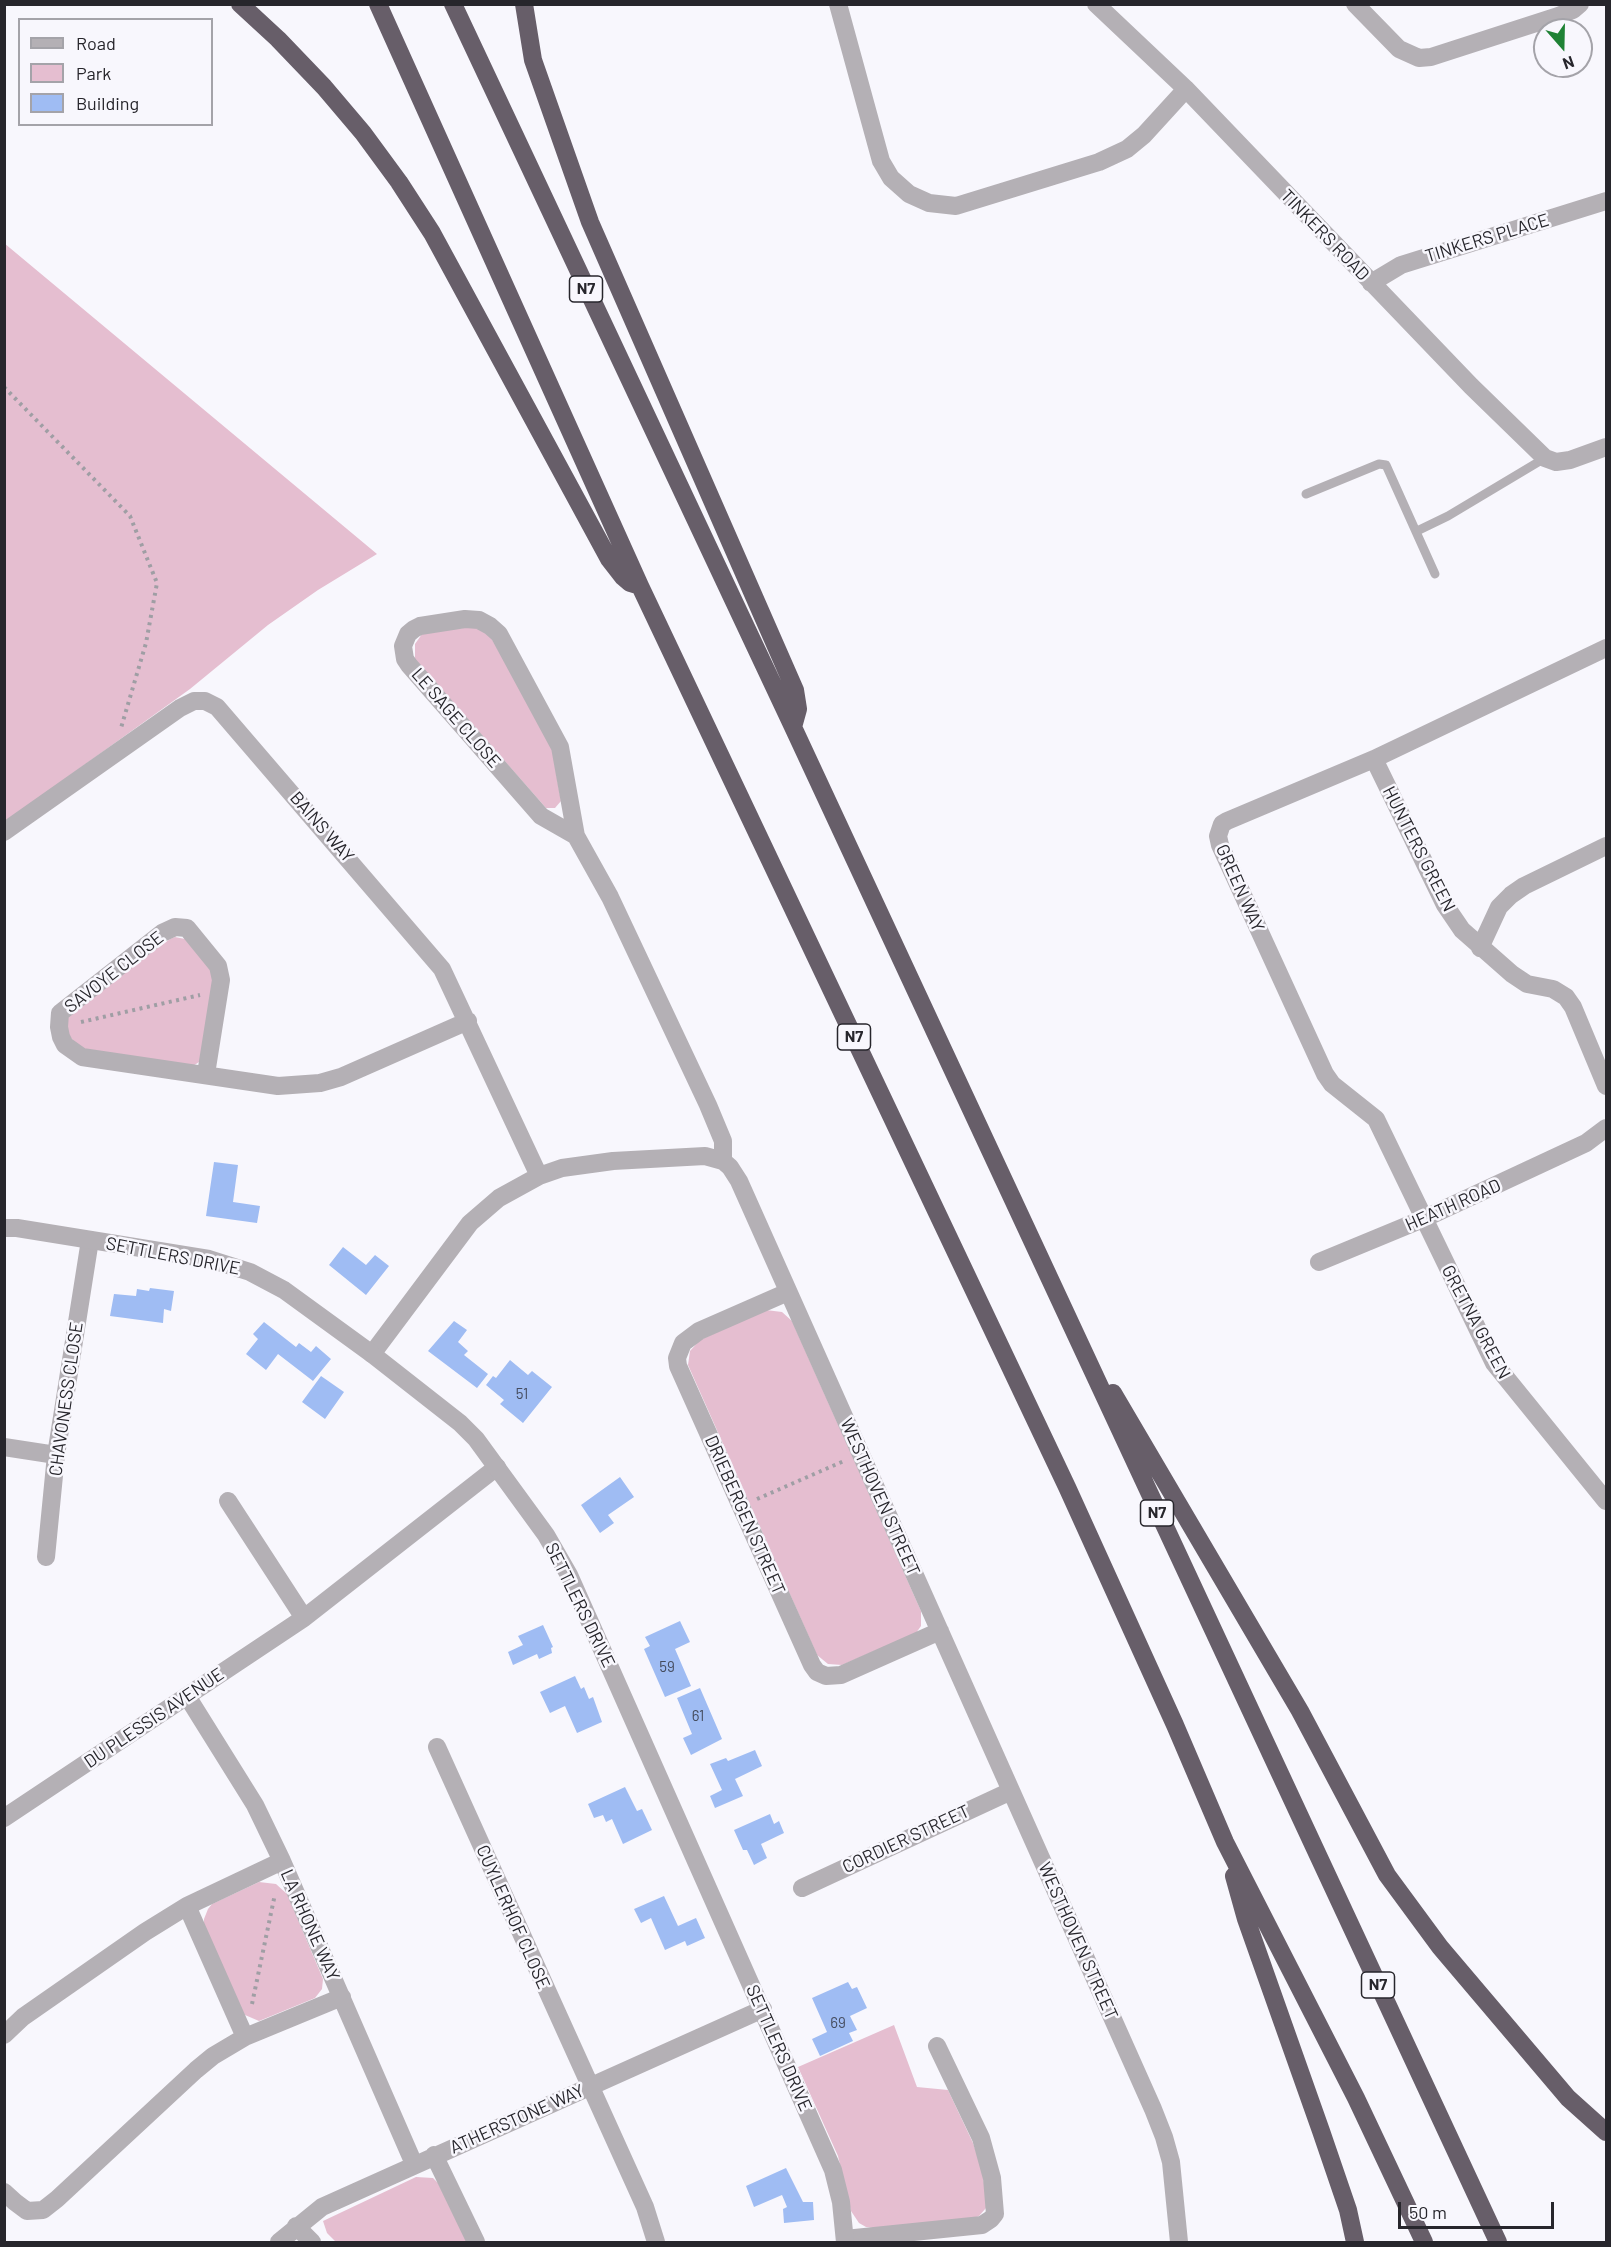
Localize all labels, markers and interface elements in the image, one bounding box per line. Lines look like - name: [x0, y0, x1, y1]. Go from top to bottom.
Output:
- legend: [18, 18, 213, 126]
- north arrow: [1533, 18, 1593, 78]
- text: Road: [76, 32, 116, 54]
- text: N: [1560, 53, 1577, 74]
- text: Park: [76, 62, 111, 84]
- text: Building: [76, 92, 139, 114]
- street label: TINKERS ROAD: [1276, 185, 1374, 285]
- street label: TINKERS PLACE: [1423, 209, 1551, 267]
- road number: N7: [570, 276, 602, 302]
- street label: LE SAGE CLOSE: [407, 664, 505, 772]
- street label: HUNTERS GREEN: [1378, 783, 1460, 915]
- street label: BAINS WAY: [285, 787, 359, 867]
- street label: GREEN WAY: [1211, 841, 1269, 935]
- street label: SAVOYE CLOSE: [60, 927, 168, 1017]
- road number: N7: [838, 1024, 870, 1050]
- street label: HEATH ROAD: [1402, 1174, 1504, 1236]
- street label: SETTLERS DRIVE: [104, 1232, 242, 1280]
- street label: GRETNA GREEN: [1437, 1261, 1515, 1383]
- street label: CHAVONESS CLOSE: [44, 1321, 88, 1477]
- house number: 51: [516, 1385, 528, 1403]
- street label: WESTHOVEN STREET: [836, 1415, 924, 1579]
- street label: DRIEBERGEN STREET: [700, 1432, 790, 1598]
- road number: N7: [1140, 1500, 1174, 1526]
- street label: SETTLERS DRIVE: [540, 1539, 620, 1671]
- house number: 59: [659, 1658, 675, 1676]
- street label: DU PLESSIS AVENUE: [80, 1663, 228, 1773]
- house number: 61: [692, 1707, 704, 1725]
- street label: CORDIER STREET: [839, 1800, 973, 1878]
- street label: CUYLERHOF CLOSE: [472, 1842, 554, 1992]
- street label: WESTHOVEN STREET: [1034, 1859, 1122, 2023]
- street label: LA RHONE WAY: [276, 1866, 344, 1984]
- road number: N7: [1362, 1972, 1394, 1998]
- street label: SETTLERS DRIVE: [741, 1981, 817, 2115]
- house number: 69: [830, 2014, 846, 2032]
- street label: ATHERSTONE WAY: [446, 2080, 588, 2158]
- scale bar: [1401, 2190, 1557, 2228]
- text: 50 m: [1409, 2201, 1447, 2223]

